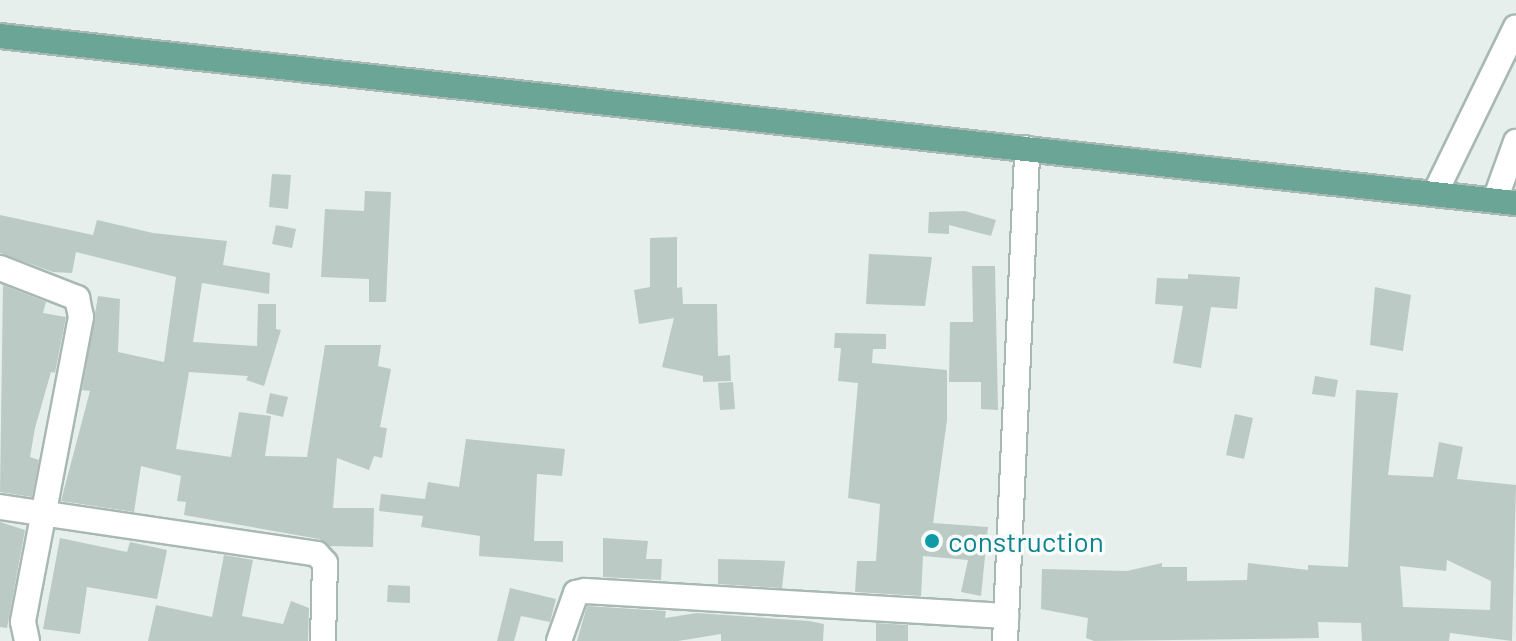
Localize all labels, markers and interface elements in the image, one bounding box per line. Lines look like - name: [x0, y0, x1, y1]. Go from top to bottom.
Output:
- place label: construction: [948, 524, 1104, 558]
- marker: construction: [923, 532, 941, 550]

